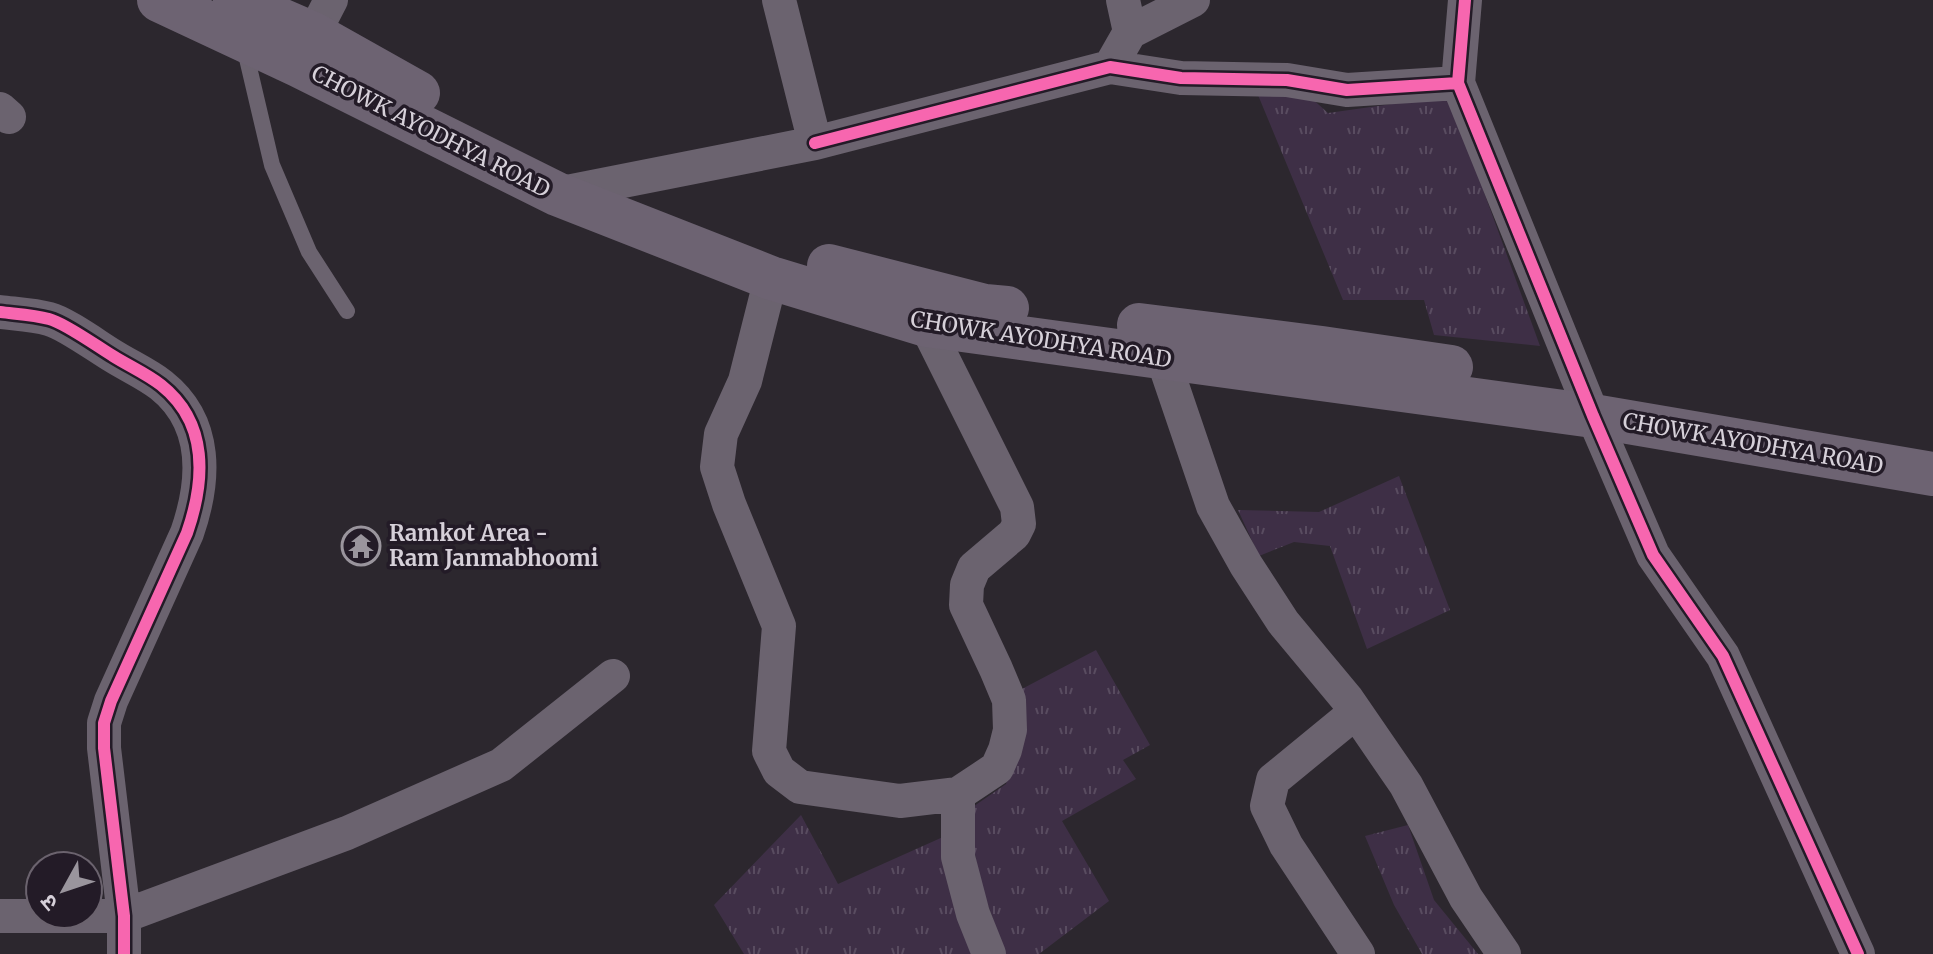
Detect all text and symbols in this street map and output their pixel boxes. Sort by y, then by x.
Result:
street label: CHOWK AYODHYA ROAD [307,59,555,203]
street label: CHOWK AYODHYA ROAD [908,305,1174,373]
street label: CHOWK AYODHYA ROAD [1621,406,1885,480]
place label: Ramkot Area - Ram Janmabhoomi [389,519,598,572]
temple icon: Ramkot Area - Ram Janmabhoomi [340,525,382,567]
north arrow [24,850,104,930]
text: उ [33,888,64,917]

